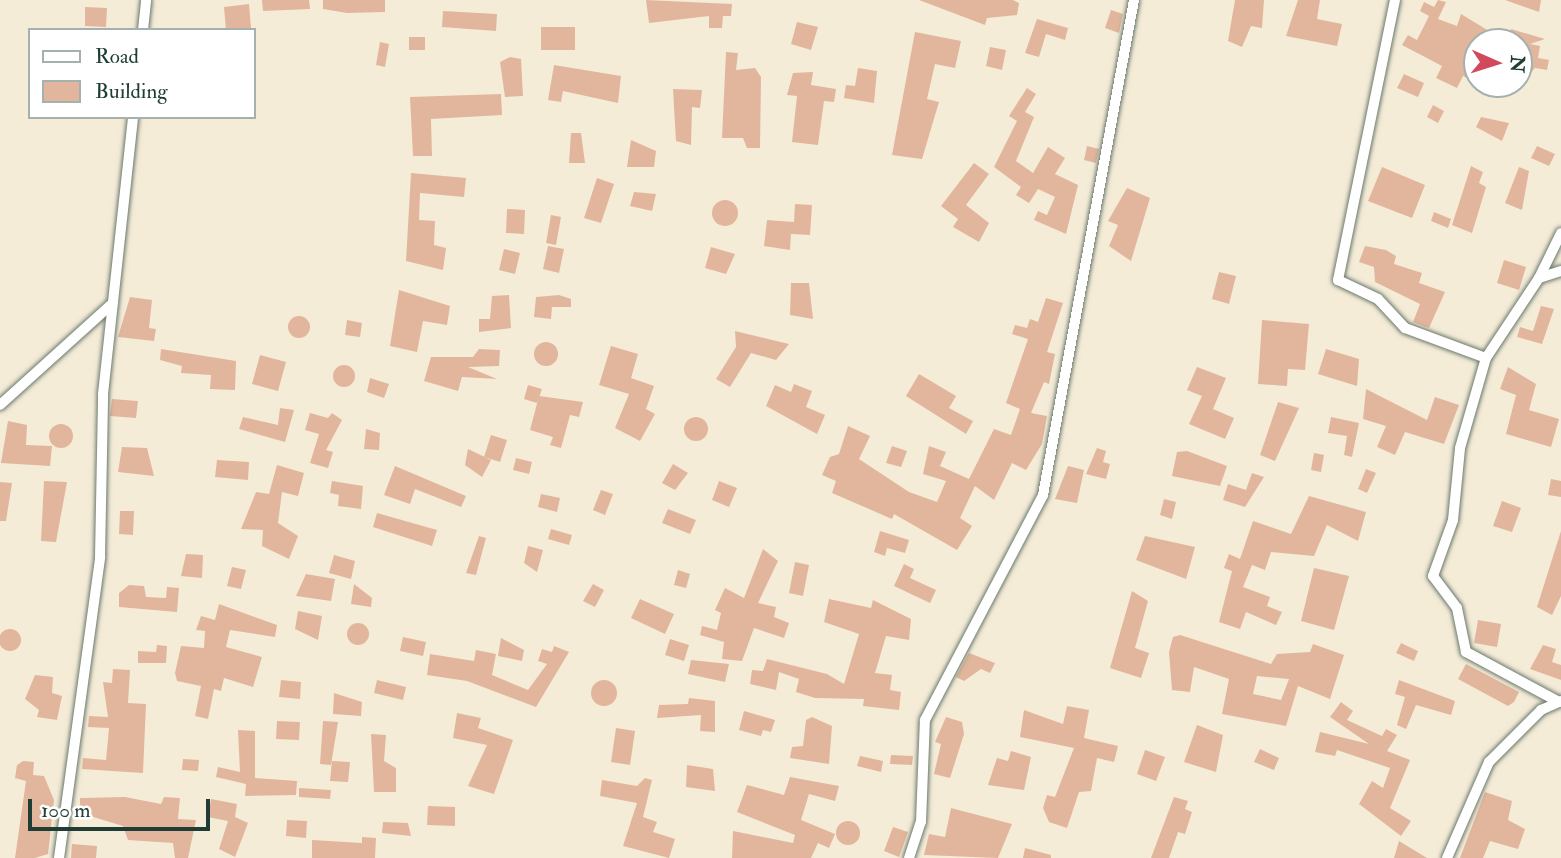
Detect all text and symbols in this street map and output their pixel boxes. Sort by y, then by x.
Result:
legend [28,28,256,119]
north arrow [1463,28,1533,98]
text: Road [95,43,139,70]
text: N [1505,55,1529,73]
text: Building [95,78,168,105]
scale bar [32,784,214,828]
text: 100 m [41,797,91,824]

